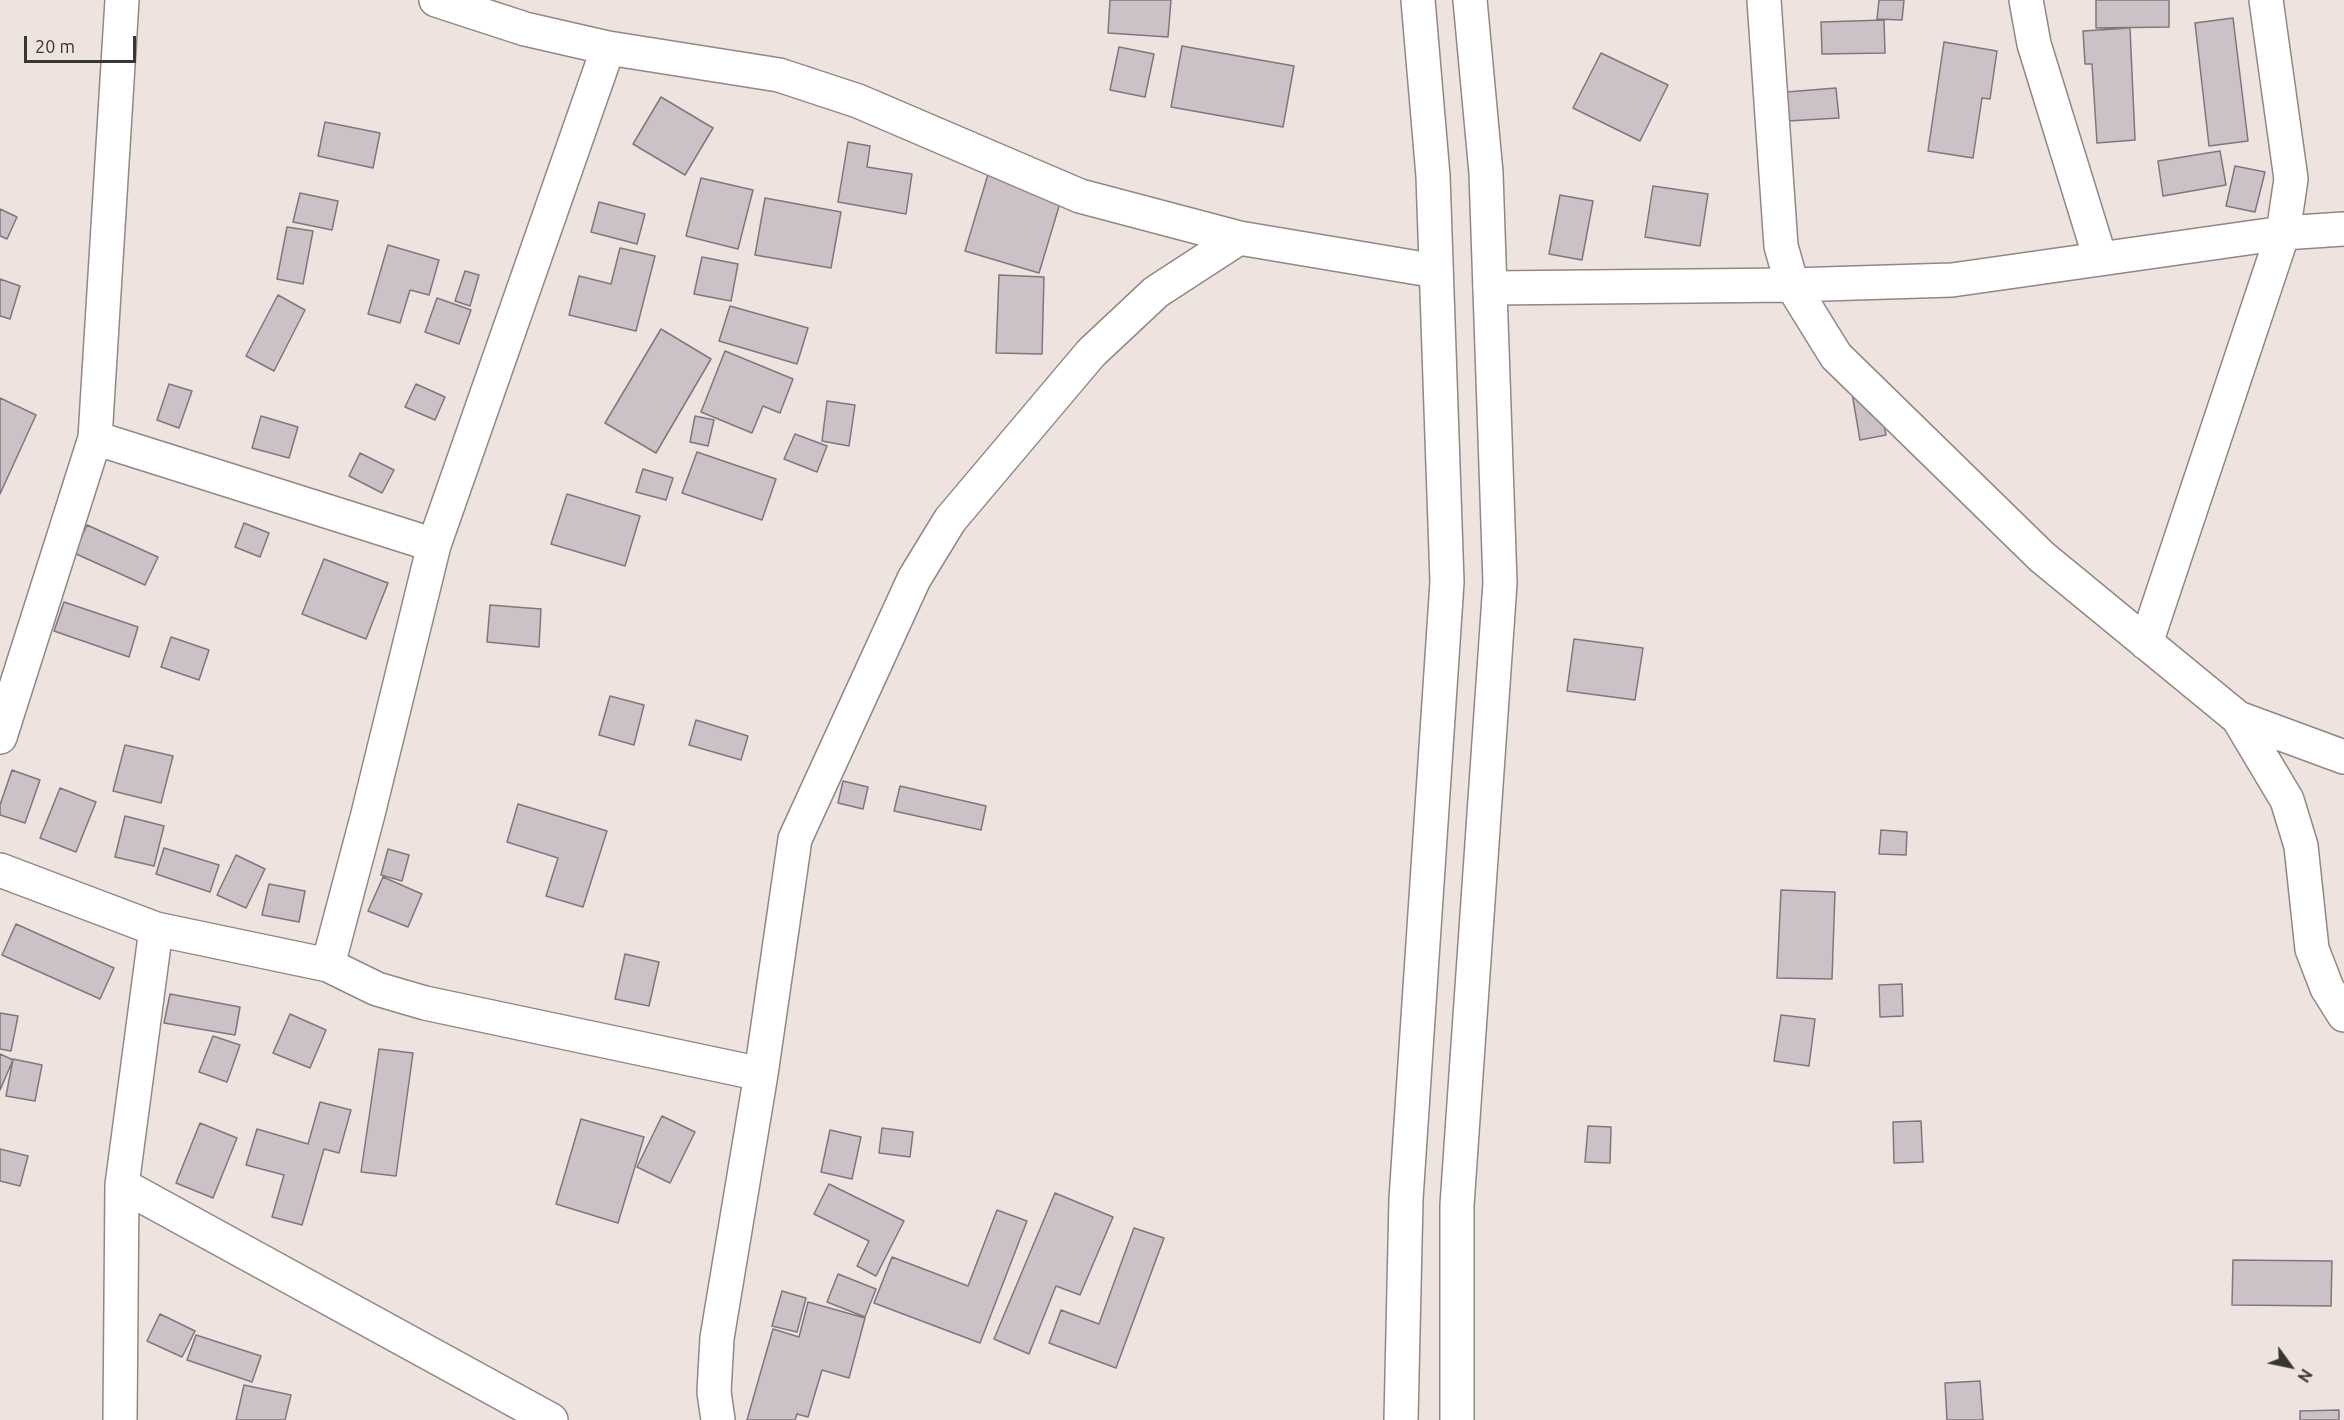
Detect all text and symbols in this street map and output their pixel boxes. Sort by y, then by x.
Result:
scale bar [27,24,140,62]
text: 20 m [35,36,75,56]
north arrow [2260,1336,2320,1396]
text: N [2294,1366,2316,1386]

